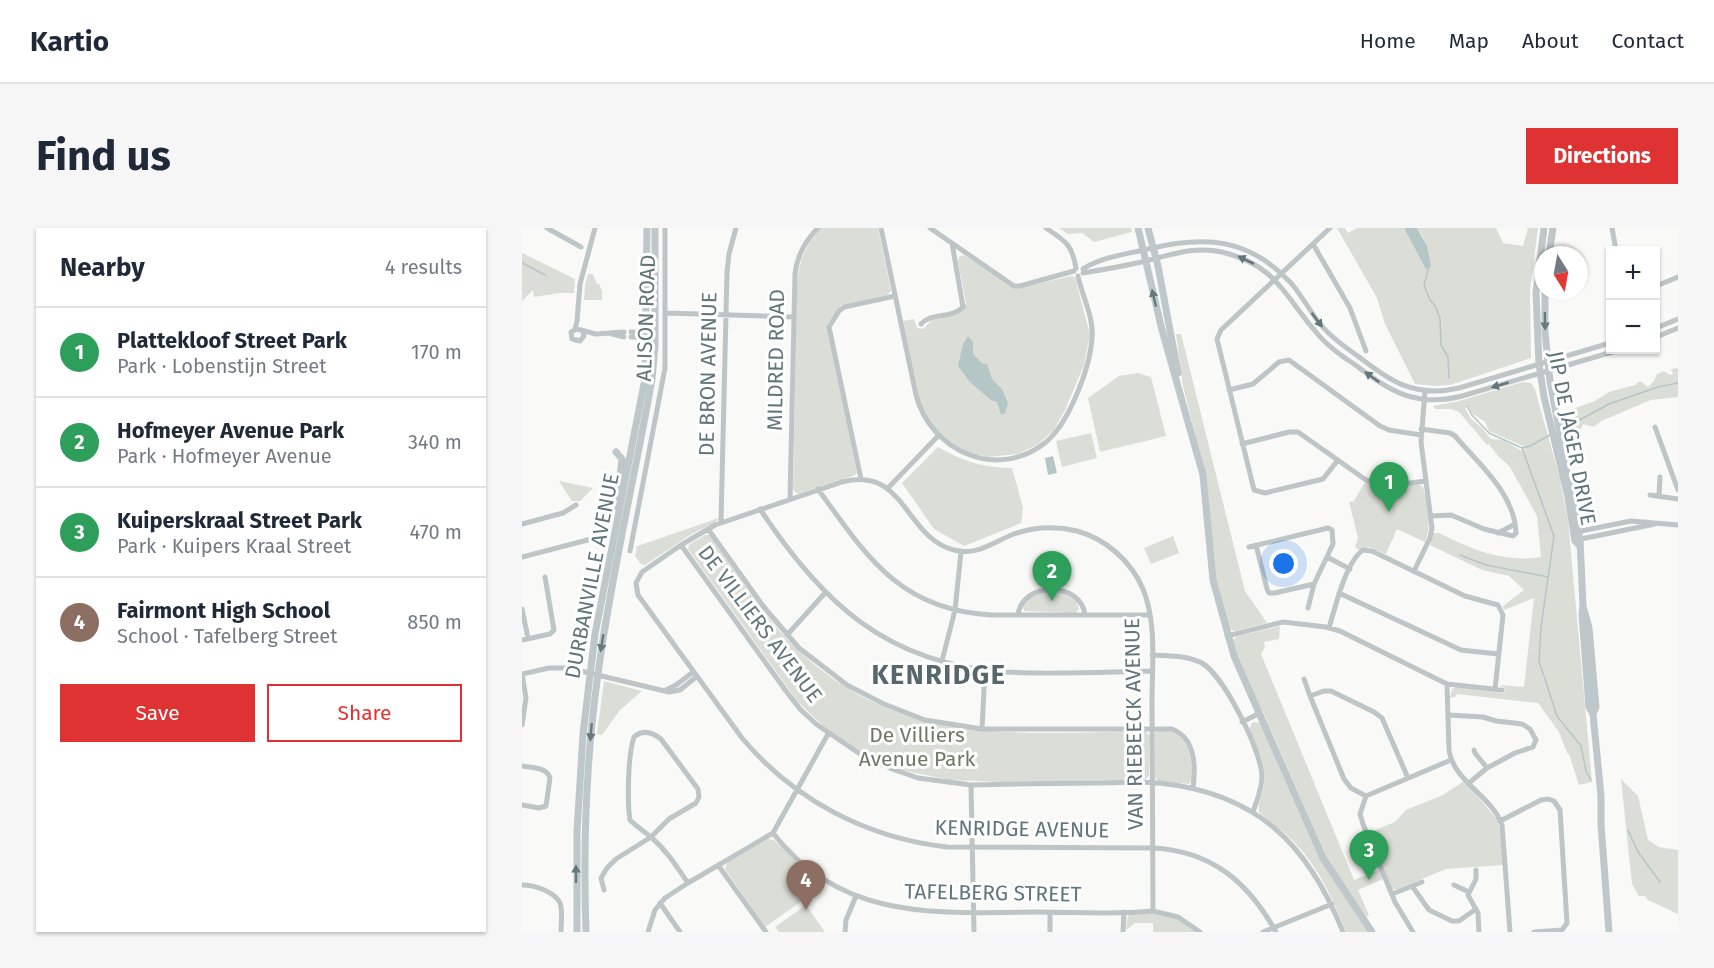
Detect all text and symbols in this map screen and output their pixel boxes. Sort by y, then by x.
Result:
text: Kartio [30,25,109,58]
text: Home [1360,28,1416,54]
text: Map [1449,28,1489,54]
text: About [1522,28,1579,54]
text: Contact [1612,28,1684,54]
button: Directions [1526,128,1678,184]
text: Find us [36,131,171,181]
north arrow [1534,246,1588,300]
map controls [1606,246,1660,354]
button: + [1606,246,1660,300]
text: Nearby [60,252,145,283]
street label: ALISON ROAD [631,254,661,382]
text: 4 results [385,255,462,279]
one-way arrow [1237,256,1255,266]
street label: MILDRED ROAD [762,289,790,431]
one-way arrow [1149,289,1159,307]
street label: DE BRON AVENUE [694,292,722,456]
button: − [1606,300,1660,354]
one-way arrow [1311,312,1323,327]
one-way arrow [1540,312,1550,331]
text: Plattekloof Street Park [117,327,347,354]
text: 1 [75,340,84,364]
text: 170 m [411,340,462,364]
street label: JIP DE JAGER DRIVE [1542,349,1602,527]
text: Park · Lobenstijn Street [117,354,326,378]
one-way arrow [1364,371,1380,383]
one-way arrow [1491,381,1509,390]
text: Hofmeyer Avenue Park [117,417,344,444]
text: 2 [74,430,85,454]
text: 340 m [408,430,462,454]
text: Park · Hofmeyer Avenue [117,444,332,468]
pin: 1 [1370,462,1408,512]
street label: DURBANVILLE AVENUE [559,471,625,681]
text: Kuiperskraal Street Park [117,507,362,534]
text: 3 [74,520,85,544]
text: 470 m [410,520,462,544]
text: Park · Kuipers Kraal Street [117,534,351,558]
street label: DE VILLIERS AVENUE [692,540,828,708]
your location [1269,549,1298,578]
pin: 2 [1032,552,1072,601]
text: Fairmont High School [117,597,330,624]
text: 4 [74,610,85,634]
text: 850 m [407,610,462,634]
street label: VAN RIEBEECK AVENUE [1119,618,1149,830]
text: School · Tafelberg Street [117,624,337,648]
one-way arrow [598,634,607,653]
district label: KENRIDGE [872,659,1006,691]
button: Save [60,684,255,742]
button: Share [267,684,462,742]
park label: De Villiers Avenue Park [859,722,976,772]
one-way arrow [587,723,596,742]
street label: KENRIDGE AVENUE [935,814,1109,844]
pin: 3 [1350,830,1388,880]
pin: 4 [786,860,826,910]
one-way arrow [571,864,581,883]
street label: TAFELBERG STREET [904,878,1082,908]

